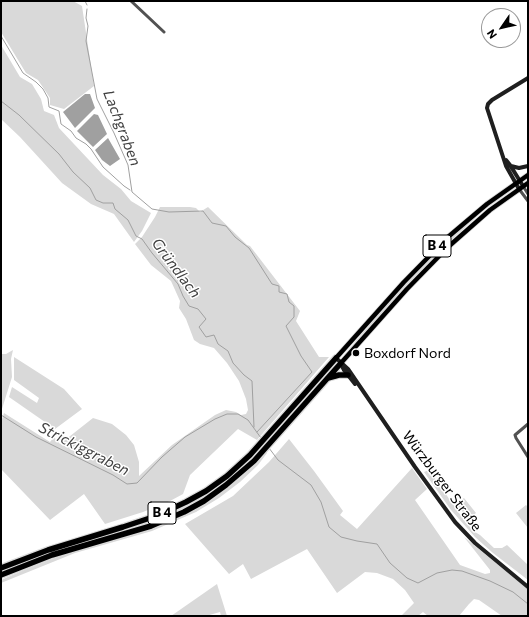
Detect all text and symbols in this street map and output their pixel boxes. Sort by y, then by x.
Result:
north arrow [481,8,521,48]
text: N [484,27,499,41]
water label: Lachgraben [99,88,145,168]
water label: Gründlach [148,235,204,301]
road number: B 4 [423,235,451,257]
place label: Boxdorf Nord [364,345,451,361]
marker: Boxdorf Nord [351,348,361,358]
water label: Strickiggraben [36,418,132,480]
street label: Würzburger Straße [399,428,485,534]
road number: B 4 [148,502,176,524]

